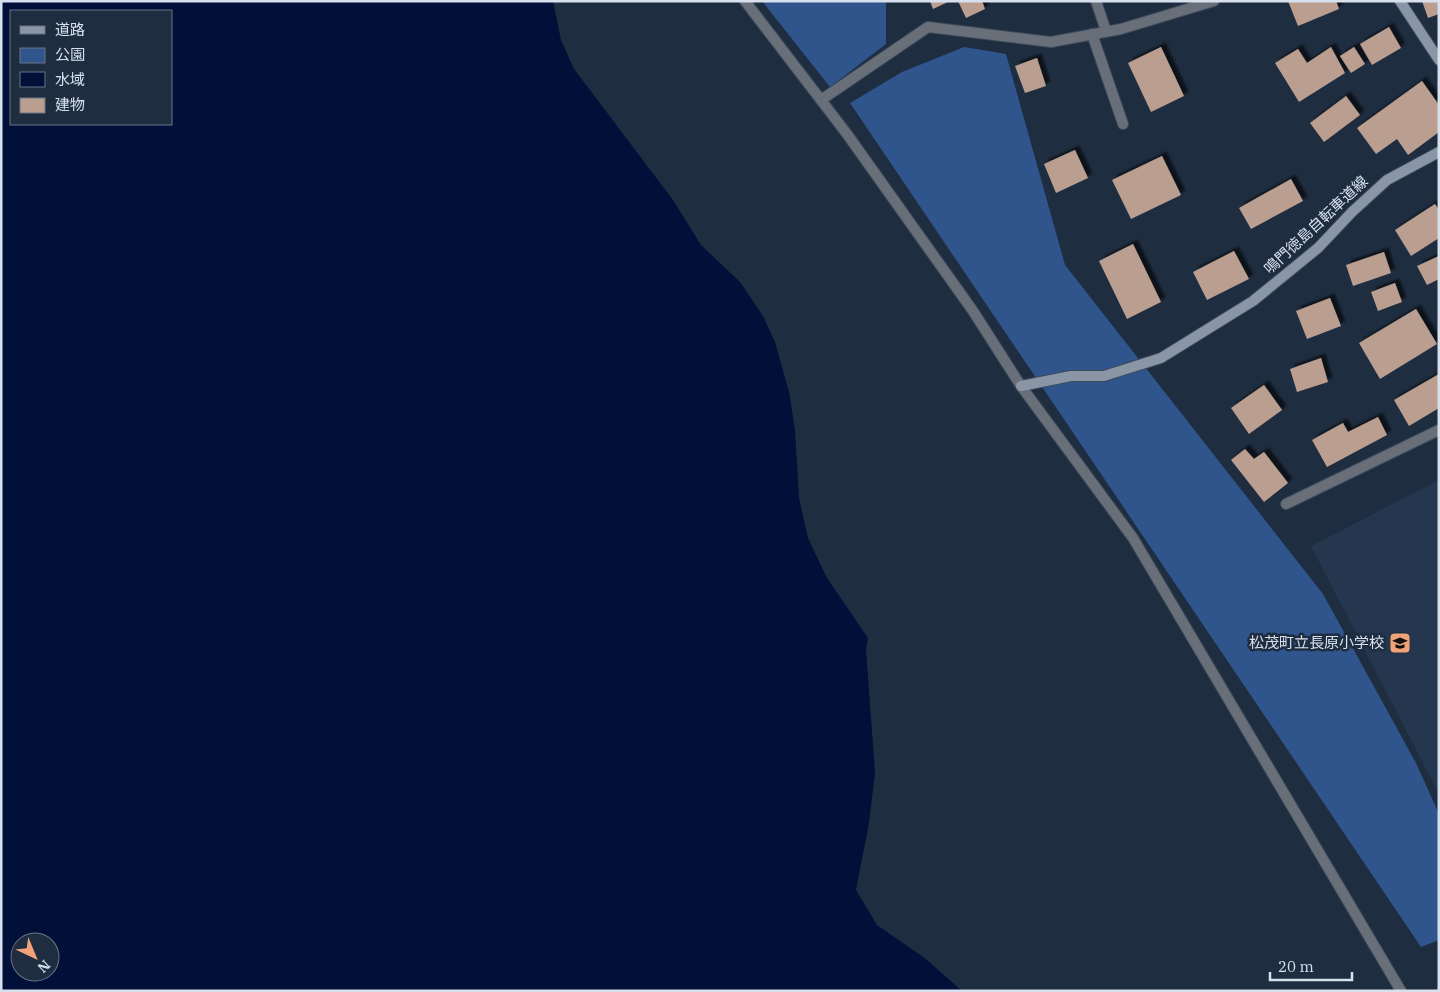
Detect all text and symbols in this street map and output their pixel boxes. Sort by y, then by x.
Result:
legend [10,10,172,125]
text: 道路 [55,20,85,39]
text: 公園 [55,45,85,64]
text: 水域 [55,70,85,89]
text: 建物 [55,95,85,114]
street label: 鳴門徳島自転車道線 [1260,172,1372,278]
school or university icon: 松茂町立長原小学校 [1388,631,1412,655]
place label: 松茂町立長原小学校 [1249,633,1384,652]
north arrow [10,932,60,982]
scale bar [1270,950,1352,982]
text: N [34,956,54,977]
text: 20 m [1278,957,1314,976]

